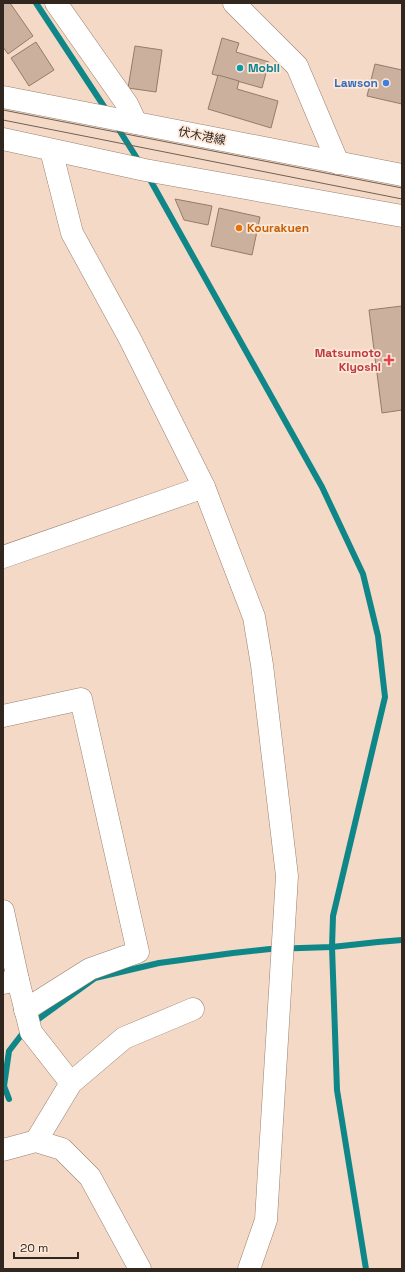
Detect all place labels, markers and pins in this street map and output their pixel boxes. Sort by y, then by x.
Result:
place label: Mobil [248,60,280,76]
marker: Mobil [235,63,245,73]
place label: Lawson [334,75,378,91]
marker: Lawson [381,78,391,88]
place label: Kourakuen [247,220,309,236]
marker: Kourakuen [234,223,244,233]
place label: Matsumoto Kiyoshi [315,345,381,375]
marker: Matsumoto Kiyoshi [384,355,394,365]

